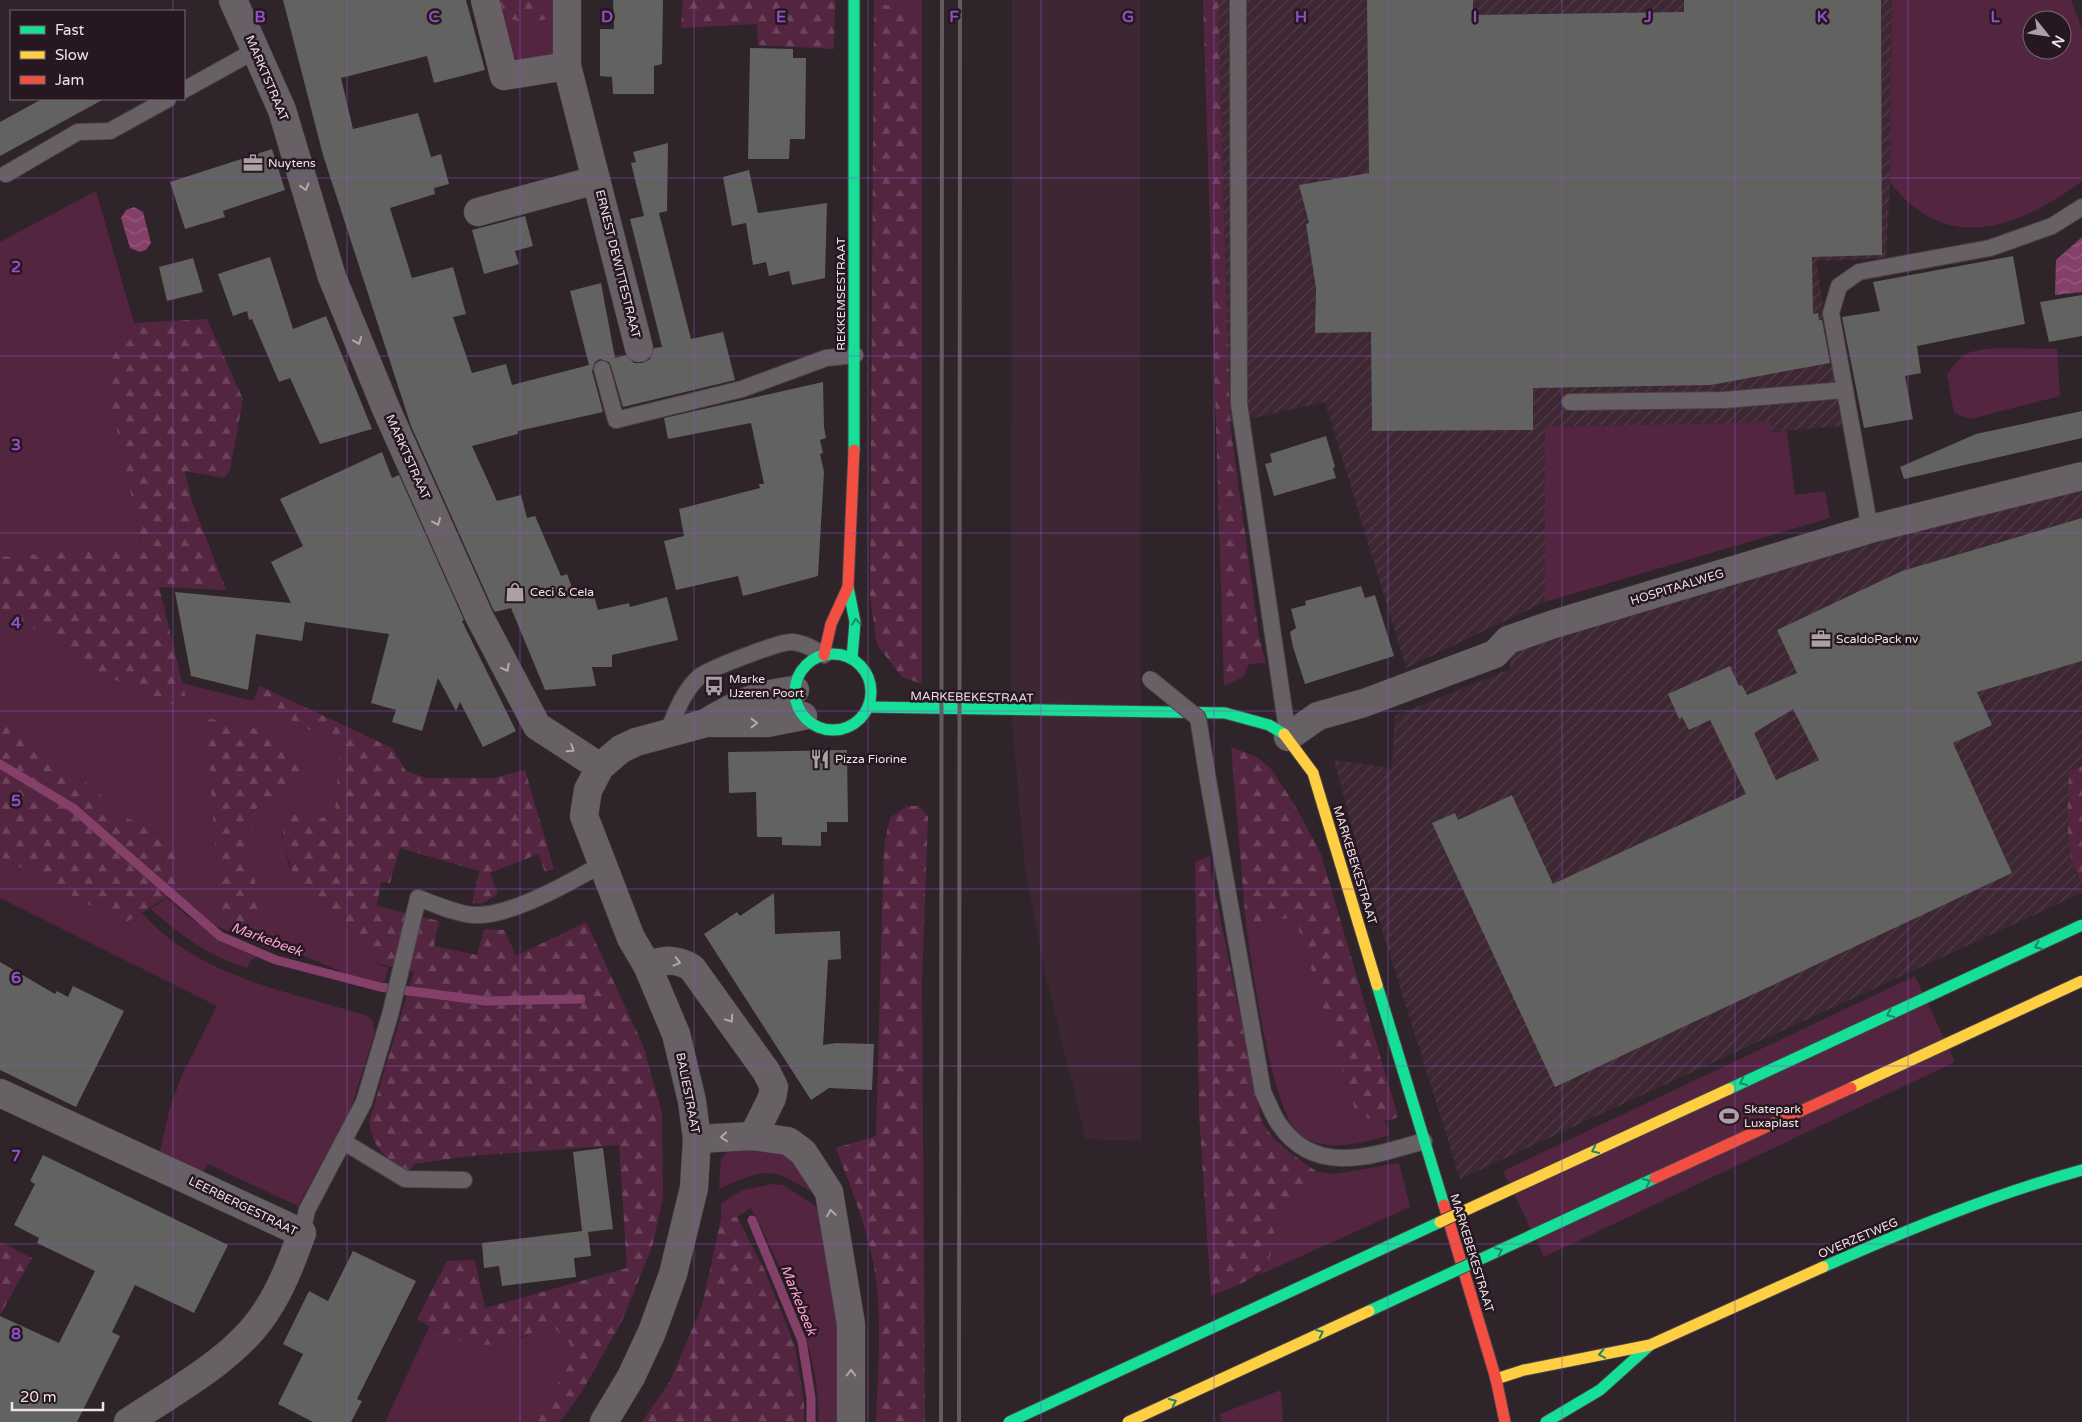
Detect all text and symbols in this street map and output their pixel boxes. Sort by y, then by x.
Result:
text: B [254,7,266,27]
text: C [428,7,440,27]
text: D [601,7,613,27]
text: E [776,7,786,27]
text: F [949,7,959,27]
text: G [1122,7,1134,27]
text: H [1295,7,1307,27]
text: I [1473,7,1477,27]
text: J [1643,7,1652,27]
text: K [1817,7,1828,27]
text: L [1990,7,2000,27]
legend [10,10,185,100]
north arrow [2022,10,2072,60]
text: Fast [55,21,85,39]
text: N [2048,32,2068,50]
street label: MARKTSTRAAT [243,33,292,123]
text: Slow [55,46,89,64]
text: Jam [55,71,84,89]
office icon: Nuytens [242,152,264,174]
place label: Nuytens [268,156,316,170]
one-way arrow [300,182,310,191]
street label: ERNEST DEWITTESTRAAT [593,188,643,340]
street label: REKKEMSESTRAAT [834,237,848,351]
text: 2 [11,257,21,277]
one-way arrow [352,336,362,344]
street label: MARKTSTRAAT [383,412,433,502]
text: 3 [11,435,21,455]
one-way arrow [430,517,441,526]
street label: HOSPITAALWEG [1629,566,1725,608]
shop icon: Ceci & Cela [504,581,526,603]
place label: Ceci & Cela [530,585,594,599]
text: 4 [11,613,21,633]
one-way arrow [851,618,862,626]
office icon: ScaldoPack nv [1810,628,1832,650]
place label: ScaldoPack nv [1836,632,1919,646]
one-way arrow [500,663,510,672]
place label: Marke IJzeren Poort [729,672,805,700]
bus stop icon: Marke IJzeren Poort [703,675,725,697]
street label: MARKEBEKESTRAAT [910,689,1035,705]
one-way arrow [751,718,759,728]
one-way arrow [566,742,575,752]
restaurant icon: Pizza Fiorine [809,748,831,770]
place label: Pizza Fiorine [835,752,907,766]
text: 5 [11,791,21,811]
street label: MARKEBEKESTRAAT [1330,804,1380,927]
water label: Markebeek [229,919,306,961]
one-way arrow [2034,939,2043,950]
one-way arrow [673,956,681,966]
text: 6 [11,968,21,988]
one-way arrow [1886,1008,1895,1018]
one-way arrow [724,1014,733,1023]
street label: BALIESTRAAT [673,1051,703,1135]
one-way arrow [1739,1076,1748,1086]
place label: Skatepark Luxaplast [1744,1102,1802,1130]
sports icon: Skatepark Luxaplast [1718,1105,1740,1127]
one-way arrow [719,1132,727,1143]
one-way arrow [1591,1144,1600,1155]
text: 7 [11,1146,21,1166]
street label: LEERBERGESTRAAT [186,1174,300,1239]
one-way arrow [1642,1178,1651,1189]
street label: MARKEBEKESTRAAT [1447,1192,1497,1315]
one-way arrow [826,1208,837,1216]
street label: OVERZETWEG [1816,1215,1900,1261]
one-way arrow [1494,1246,1503,1257]
water label: Markebeek [777,1262,821,1339]
text: 8 [11,1324,21,1344]
one-way arrow [1315,1329,1324,1340]
one-way arrow [1598,1349,1607,1359]
one-way arrow [846,1369,856,1377]
scale bar [12,1380,104,1412]
text: 20 m [20,1388,57,1406]
one-way arrow [1168,1397,1177,1408]

